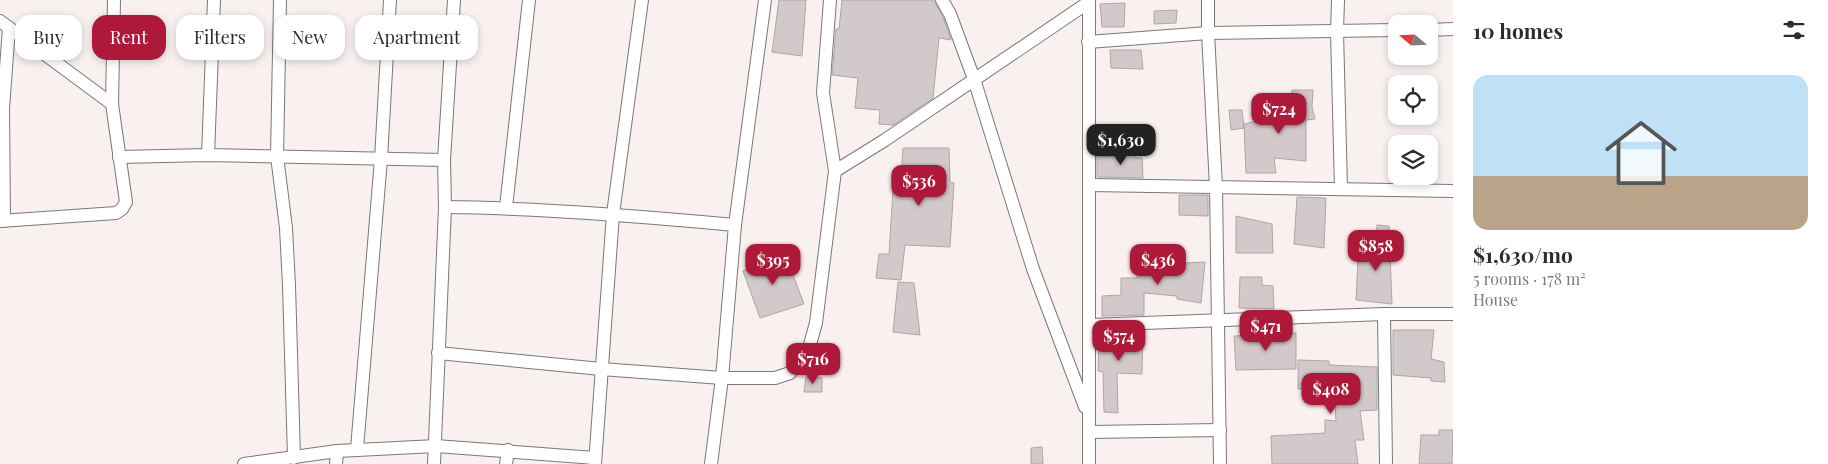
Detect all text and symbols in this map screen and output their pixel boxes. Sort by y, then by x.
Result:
chip: Buy [15,15,82,60]
chip: Rent [92,15,166,60]
chip: Filters [176,15,264,60]
chip: New [274,15,345,60]
chip: Apartment [355,15,478,60]
north arrow [1388,15,1438,65]
map controls [1388,15,1438,185]
text: 10 homes [1473,16,1563,44]
icon: filters [1780,16,1808,44]
button: locate [1388,75,1438,125]
pin: $724 [1249,92,1309,135]
text: $724 [1262,98,1296,119]
icon: home [1596,108,1686,198]
pin: $1,630 [1080,124,1162,166]
text: $1,630 [1098,129,1144,150]
button: layers [1388,135,1438,185]
pin: $536 [889,164,949,207]
text: $536 [902,170,936,191]
pin: $858 [1346,230,1406,272]
text: $858 [1359,235,1393,256]
text: $1,630/mo [1473,240,1573,268]
pin: $395 [743,244,803,286]
pin: $436 [1128,244,1188,286]
text: $395 [756,249,790,270]
text: $436 [1141,249,1175,270]
text: 5 rooms · 178 m² [1473,268,1586,289]
text: House [1473,289,1518,310]
pin: $471 [1236,310,1296,352]
text: $471 [1251,315,1281,336]
pin: $574 [1089,320,1149,362]
text: $574 [1103,325,1135,346]
pin: $716 [783,342,843,385]
text: $716 [797,348,829,369]
pin: $408 [1301,372,1361,415]
text: $408 [1313,378,1349,399]

